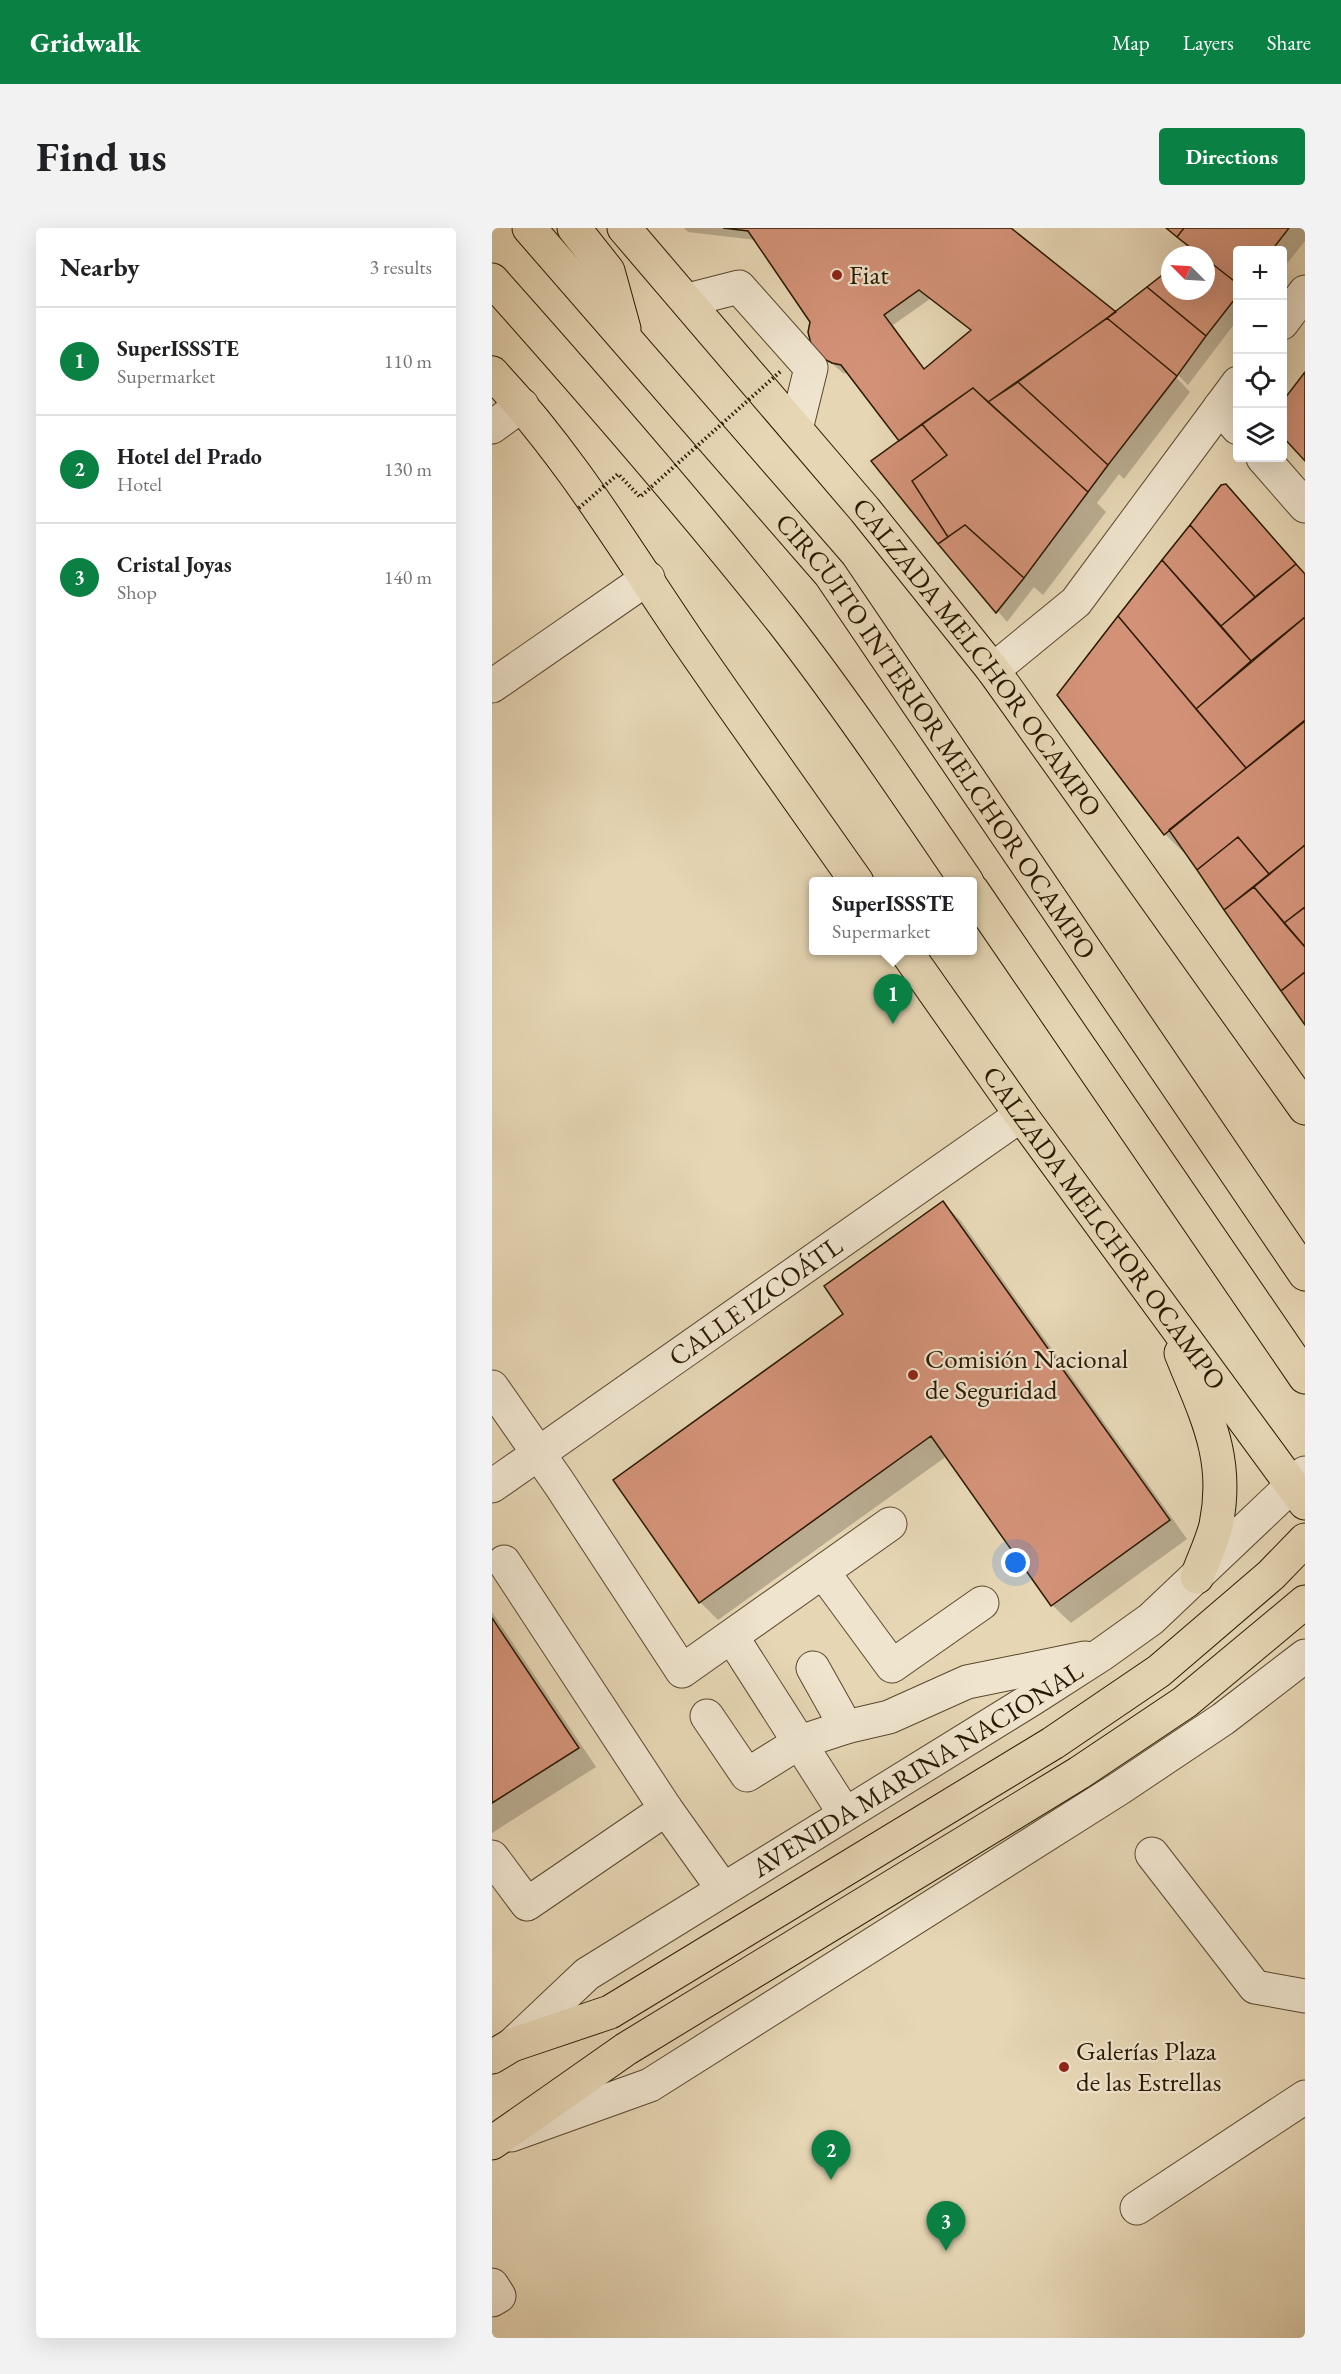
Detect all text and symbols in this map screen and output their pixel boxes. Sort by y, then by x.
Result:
text: Gridwalk [30,24,141,60]
text: Map [1112,29,1150,56]
text: Layers [1183,29,1234,56]
text: Share [1267,29,1311,56]
button: Directions [1159,128,1305,185]
text: Find us [36,129,167,184]
north arrow [1161,246,1215,300]
map controls [1233,246,1287,462]
button: + [1233,246,1287,300]
text: Nearby [60,250,140,284]
text: 3 results [369,254,432,280]
place label: Fiat [849,257,889,292]
marker: Fiat [830,268,844,282]
button: − [1233,300,1287,354]
text: SuperISSSTE [117,334,239,363]
text: 1 [74,348,85,374]
text: 110 m [384,348,432,374]
button: locate [1233,354,1287,408]
text: Supermarket [117,363,215,389]
button: layers [1233,408,1287,462]
text: Hotel del Prado [117,442,262,471]
text: 2 [74,456,85,482]
text: 130 m [384,456,432,482]
text: Hotel [117,471,162,497]
street label: CALZADA MELCHOR OCAMPO [845,490,1110,823]
street label: CIRCUITO INTERIOR MELCHOR OCAMPO [768,505,1104,966]
text: Cristal Joyas [117,550,232,579]
text: 3 [74,564,85,590]
text: 140 m [384,564,432,590]
text: Shop [117,579,157,605]
popup [809,877,977,955]
text: SuperISSSTE [832,889,954,918]
text: Supermarket [832,918,930,944]
pin: 1 [874,974,912,1024]
street label: CALZADA MELCHOR OCAMPO [975,1059,1234,1397]
street label: CALLE IZCOÁTL [662,1228,849,1374]
place label: Comisión Nacional de Seguridad [925,1341,1128,1407]
marker: Comisión Nacional de Seguridad [906,1368,920,1382]
your location [1001,1548,1030,1577]
street label: AVENIDA MARINA NACIONAL [744,1653,1090,1885]
place label: Galerías Plaza de las Estrellas [1076,2033,1221,2099]
marker: Galerías Plaza de las Estrellas [1057,2060,1071,2074]
pin: 2 [812,2130,850,2180]
pin: 3 [926,2202,966,2251]

